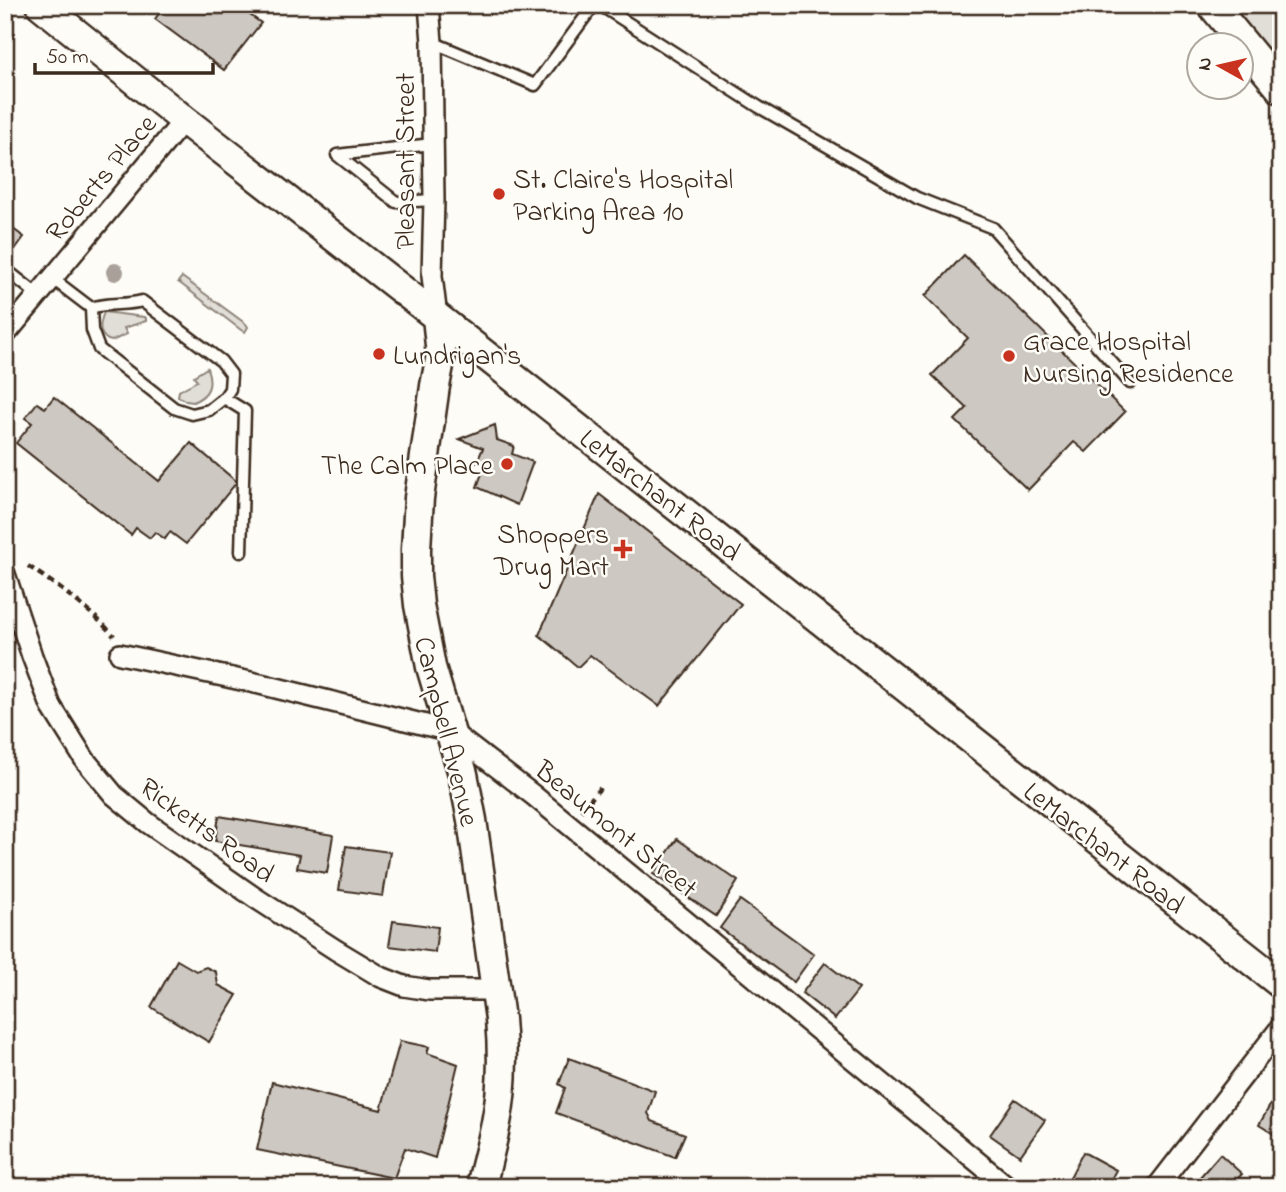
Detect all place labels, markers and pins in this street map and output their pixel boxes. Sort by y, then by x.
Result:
place label: St. Claire's Hospital Parking Area 10 [513,161,733,234]
marker: St. Claire's Hospital Parking Area 10 [491,186,507,202]
place label: Grace Hospital Nursing Residence [1023,323,1234,396]
place label: Lundrigan's [393,337,521,378]
marker: Lundrigan's [371,346,387,362]
marker: Grace Hospital Nursing Residence [1001,348,1017,364]
place label: The Calm Place [321,447,493,488]
marker: The Calm Place [499,456,515,472]
place label: Shoppers Drug Mart [493,516,609,589]
marker: Shoppers Drug Mart [615,541,631,557]

